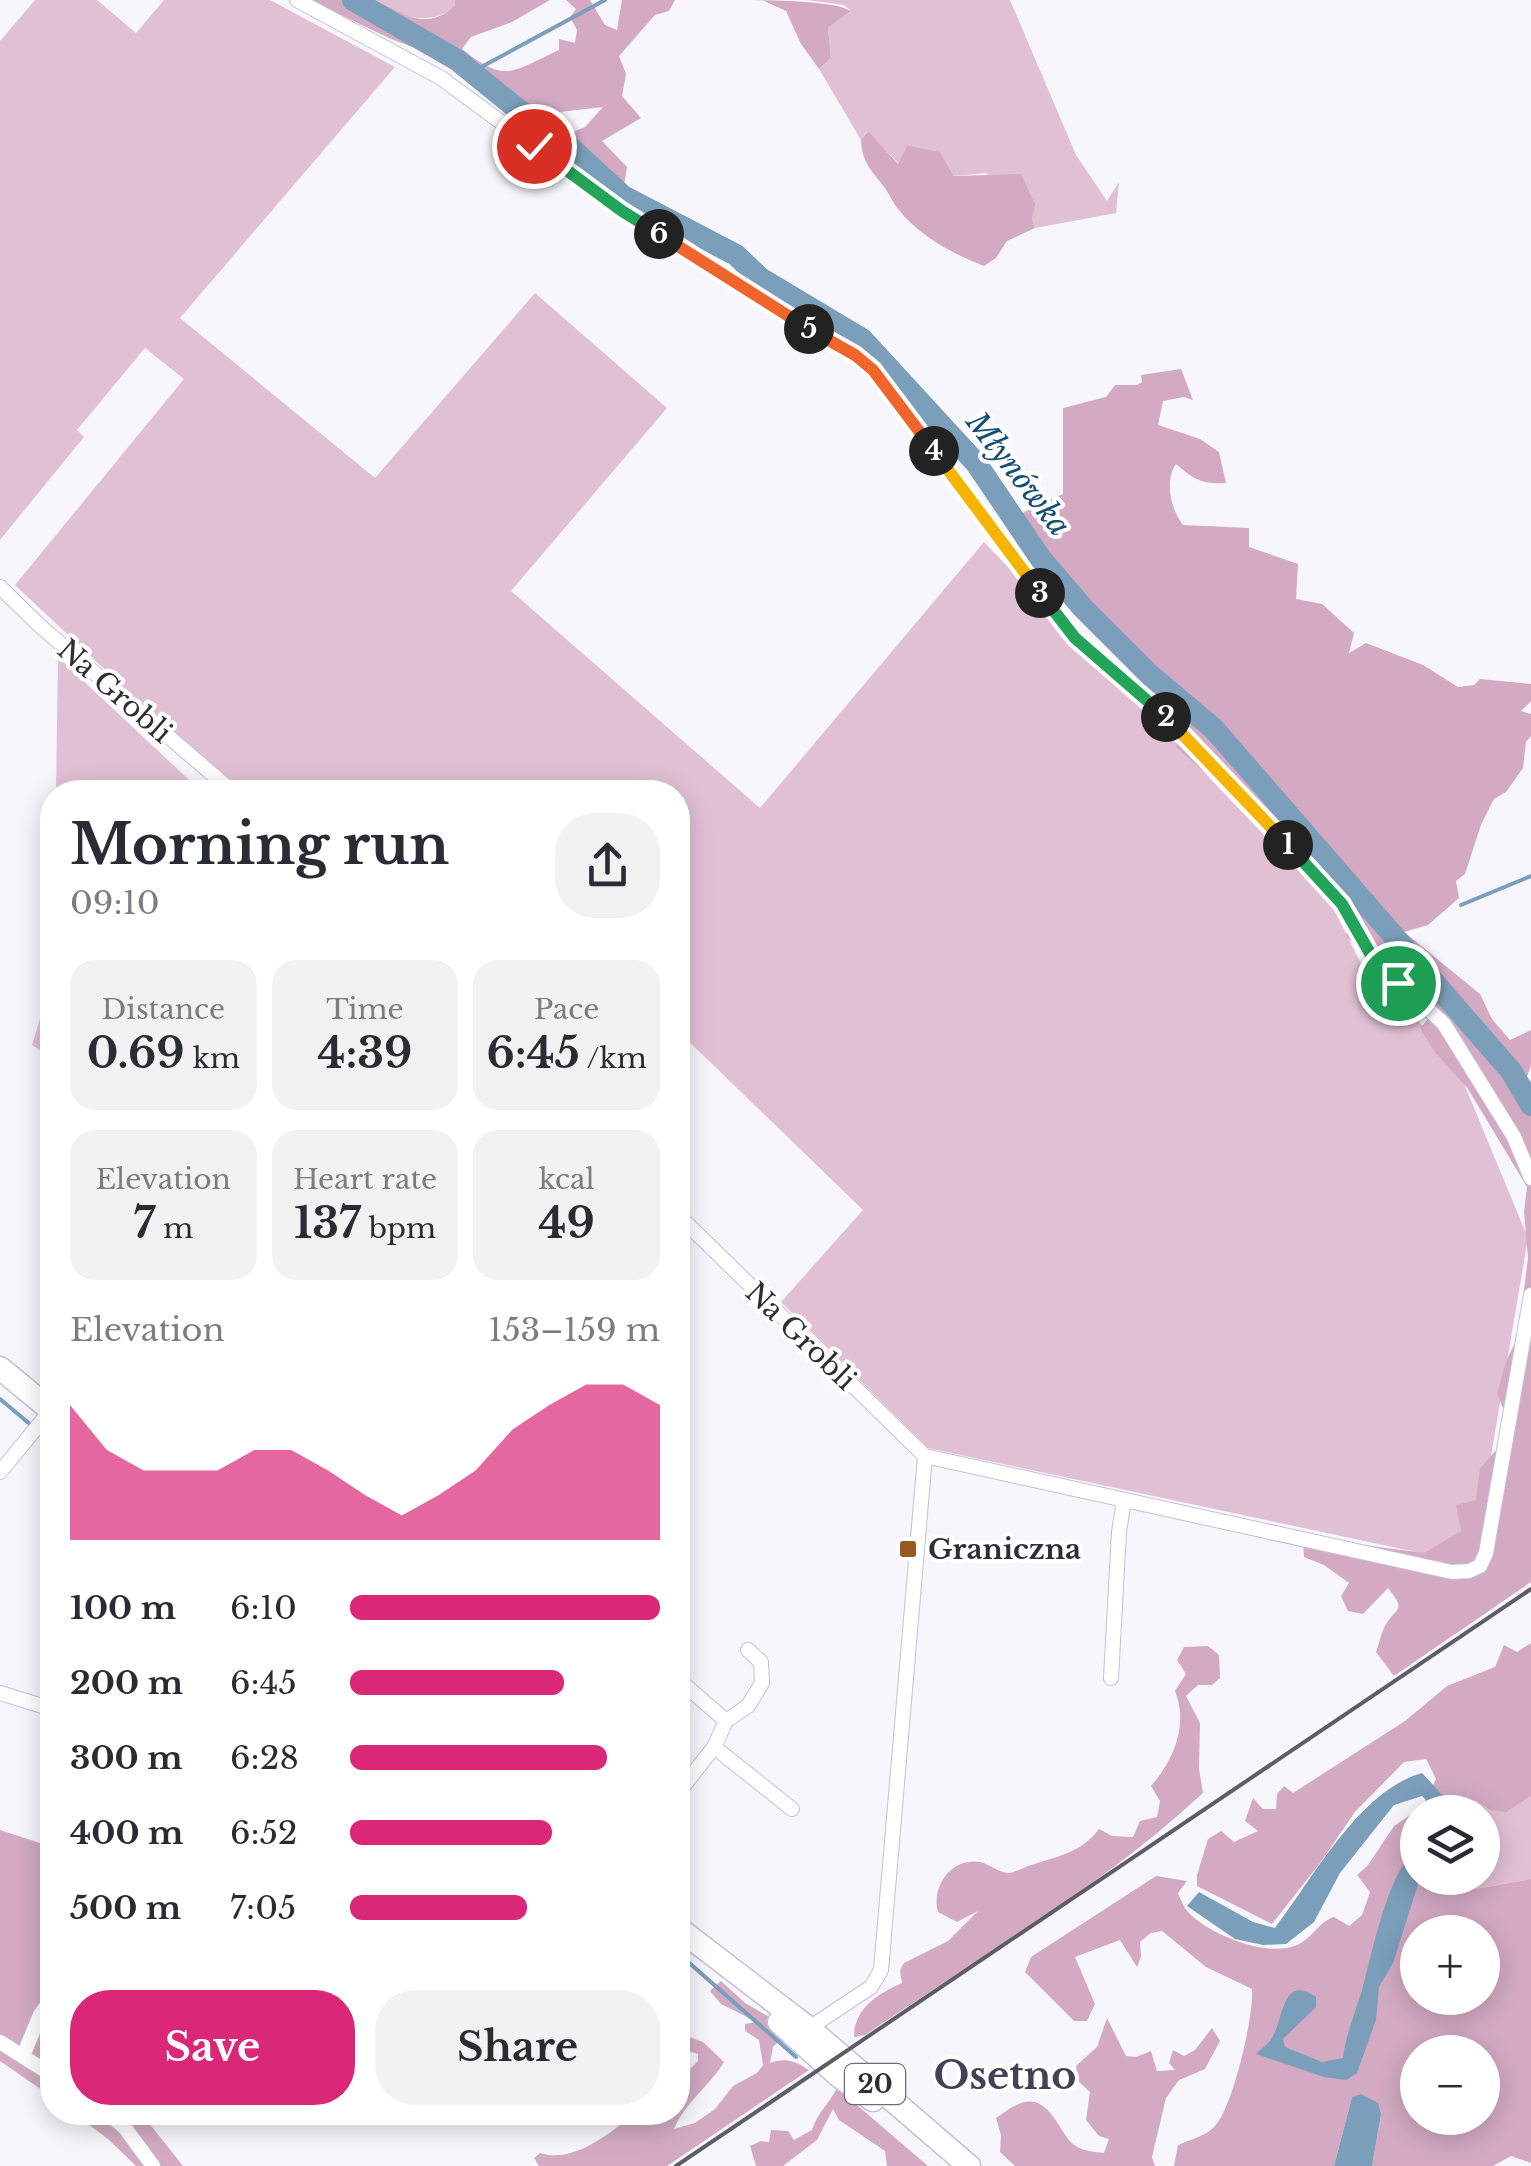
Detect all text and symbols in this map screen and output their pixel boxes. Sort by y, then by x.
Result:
pin [492,104,577,189]
icon: check [507,119,562,174]
pin: 6 [634,209,684,259]
text: 6 [650,216,668,251]
pin: 5 [784,304,834,354]
text: 5 [801,311,817,346]
water label: Młynówka [958,403,1078,543]
pin: 4 [909,426,959,476]
text: 4 [925,433,943,468]
pin: 3 [1015,568,1065,618]
text: 3 [1031,575,1049,610]
street label: Na Grobli [50,632,179,751]
pin: 2 [1141,692,1191,742]
text: 2 [1157,699,1175,734]
text: Morning run [70,811,449,879]
button: share [555,813,660,918]
pin: 1 [1263,820,1313,870]
text: 1 [1282,827,1294,862]
text: 09:10 [70,883,160,923]
pin [1356,941,1441,1026]
icon: arrive [1371,956,1426,1011]
text: Distance [102,992,225,1027]
text: Time [326,992,404,1027]
text: Pace [534,992,599,1027]
text: 0.69 [87,1027,185,1079]
text: 4:39 [318,1027,412,1079]
text: 6:45 [487,1027,580,1079]
text: km [185,1041,240,1076]
text: /km [580,1041,647,1076]
text: Elevation [96,1162,231,1197]
text: Heart rate [293,1162,437,1197]
text: kcal [539,1162,595,1197]
text: 7 [133,1197,155,1249]
text: 137 [294,1197,361,1249]
text: 49 [539,1197,595,1249]
text: m [155,1211,193,1246]
text: bpm [361,1211,436,1246]
street label: Na Grobli [738,1275,863,1398]
text: Elevation [70,1310,224,1350]
text: 153–159 m [488,1310,660,1350]
place label: Graniczna [928,1532,1081,1567]
marker: Graniczna [897,1538,919,1560]
text: 100 m [70,1588,176,1628]
text: 6:10 [230,1588,297,1628]
text: 200 m [70,1663,183,1703]
text: 6:45 [230,1663,297,1703]
text: 300 m [70,1738,183,1778]
text: 6:28 [230,1738,299,1778]
map controls [1400,1795,1500,2135]
button: layers [1400,1795,1500,1895]
text: 400 m [70,1813,183,1853]
text: 6:52 [230,1813,298,1853]
text: 500 m [70,1888,181,1928]
text: 7:05 [230,1888,296,1928]
button: + [1400,1915,1500,2015]
button: Save [70,1990,355,2105]
button: Share [375,1990,660,2105]
button: − [1400,2035,1500,2135]
district label: Osetno [934,2052,1076,2099]
road number: 20 [845,2064,905,2104]

